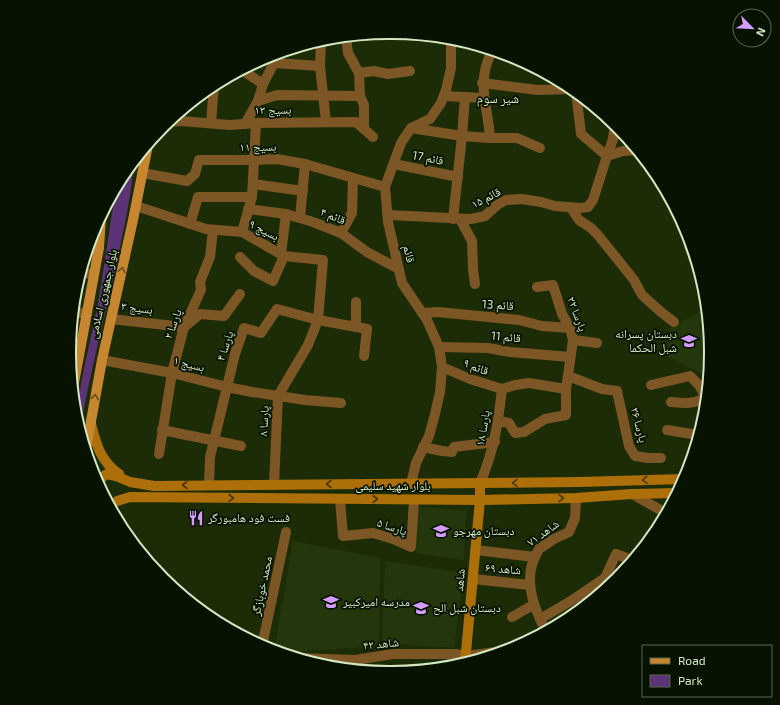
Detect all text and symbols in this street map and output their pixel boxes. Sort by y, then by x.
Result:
north arrow [732,8,772,48]
text: N [754,26,769,39]
district label: شیر سوم [477,90,519,107]
street label: بسیج ۱۳ [254,102,292,118]
street label: بسیج ۱۱ [239,139,277,155]
street label: قائم 17 [411,147,445,169]
street label: قائم ۱۵ [468,184,504,212]
street label: قائم ۴ [318,204,348,228]
street label: بسیج ۹ [247,216,282,244]
street label: قائم [399,244,419,264]
street label: بلوار جمهوری اسلامی [85,248,120,340]
one-way arrow [117,267,126,274]
street label: پارسا ۲۲ [564,294,591,334]
street label: قائم 13 [482,296,514,314]
street label: بسیج ۳ [120,298,154,317]
street label: پارسا ۲ [160,306,185,341]
place label: دبستان پسرانه شبل الحکما [615,326,677,355]
street label: قائم 11 [490,327,522,347]
street label: پارسا ۴ [213,328,237,363]
school or university icon: دبستان پسرانه شبل الحکما [680,332,698,350]
street label: بسیج ۱ [172,352,206,375]
street label: قائم ۹ [461,355,491,379]
one-way arrow [91,394,99,400]
street label: پارسا ۸ [255,405,272,437]
street label: پارسا ۲۶ [627,405,652,445]
street label: پارسا ۱۸ [472,408,493,447]
one-way arrow [642,476,648,484]
street label: بلوار شهید سلیمی [355,478,431,493]
one-way arrow [512,479,518,487]
one-way arrow [326,480,332,488]
one-way arrow [182,481,188,489]
one-way arrow [228,494,234,502]
one-way arrow [558,494,564,503]
one-way arrow [372,495,378,503]
restaurant icon: فست فود هامبورگر [187,509,205,527]
place label: فست فود هامبورگر [207,510,290,525]
street label: پارسا ۵ [375,515,410,539]
street label: شاهد ۷۱ [524,516,561,548]
school or university icon: دبستان مهرجو [432,522,450,540]
place label: دبستان مهرجو [453,523,514,538]
street label: محمد خوبازگر [248,555,276,618]
street label: شاهد ۶۹ [484,559,522,577]
street label: شاهد [451,568,467,592]
school or university icon: مدرسه امیرکبیر [322,593,340,611]
place label: مدرسه امیرکبیر [342,594,410,609]
school or university icon: دبستان شبل الح [412,599,430,617]
place label: دبستان شبل الح [433,600,501,615]
street label: شاهد ۴۲ [362,634,400,652]
legend [642,645,772,697]
text: Road [678,653,706,667]
text: Park [678,673,703,687]

